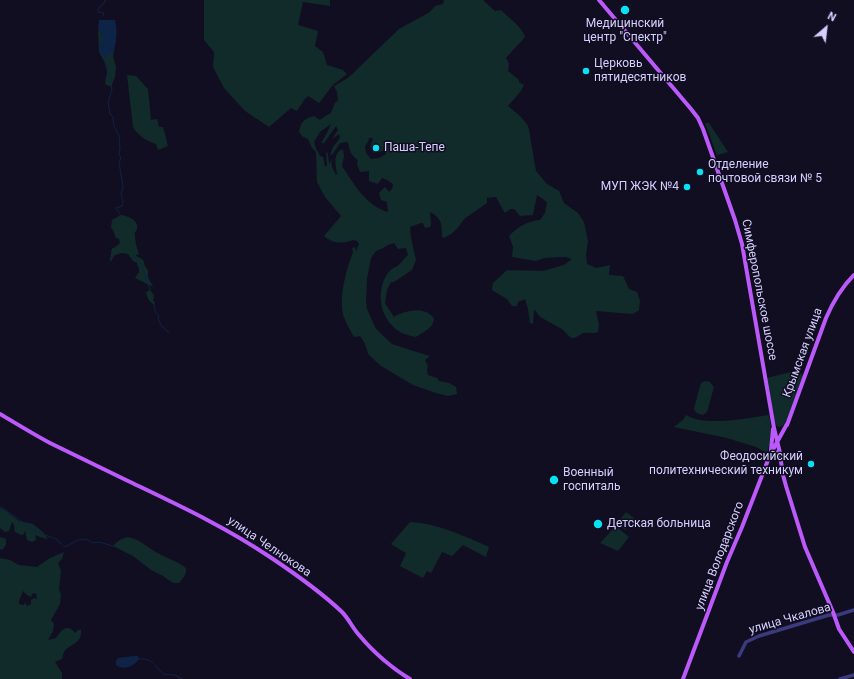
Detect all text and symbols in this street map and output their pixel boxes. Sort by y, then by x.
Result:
marker: Медицинский центр "Спектр" [619,4,631,16]
north arrow [806,8,846,48]
text: N [825,9,838,25]
place label: Медицинский центр "Спектр" [583,17,667,45]
place label: Церковь пятидесятников [594,57,686,85]
marker: Церковь пятидесятников [581,66,591,76]
place label: Паша-Тепе [384,141,445,155]
marker: Паша-Тепе [371,143,381,153]
place label: Отделение почтовой связи № 5 [708,158,822,186]
marker: Отделение почтовой связи № 5 [695,167,705,177]
place label: МУП ЖЭК №4 [601,180,679,194]
marker: МУП ЖЭК №4 [682,182,692,192]
street label: Симферопольское шоссе [738,218,780,362]
street label: Крымская улица [780,306,826,400]
place label: Феодосийский политехнический техникум [649,450,803,478]
marker: Феодосийский политехнический техникум [806,459,816,469]
place label: Военный госпиталь [563,466,621,494]
marker: Военный госпиталь [548,474,560,486]
street label: улица Володарского [693,500,747,612]
street label: улица Челнокова [224,514,314,580]
place label: Детская больница [607,517,711,531]
marker: Детская больница [592,518,604,530]
street label: улица Чкалова [747,600,833,638]

